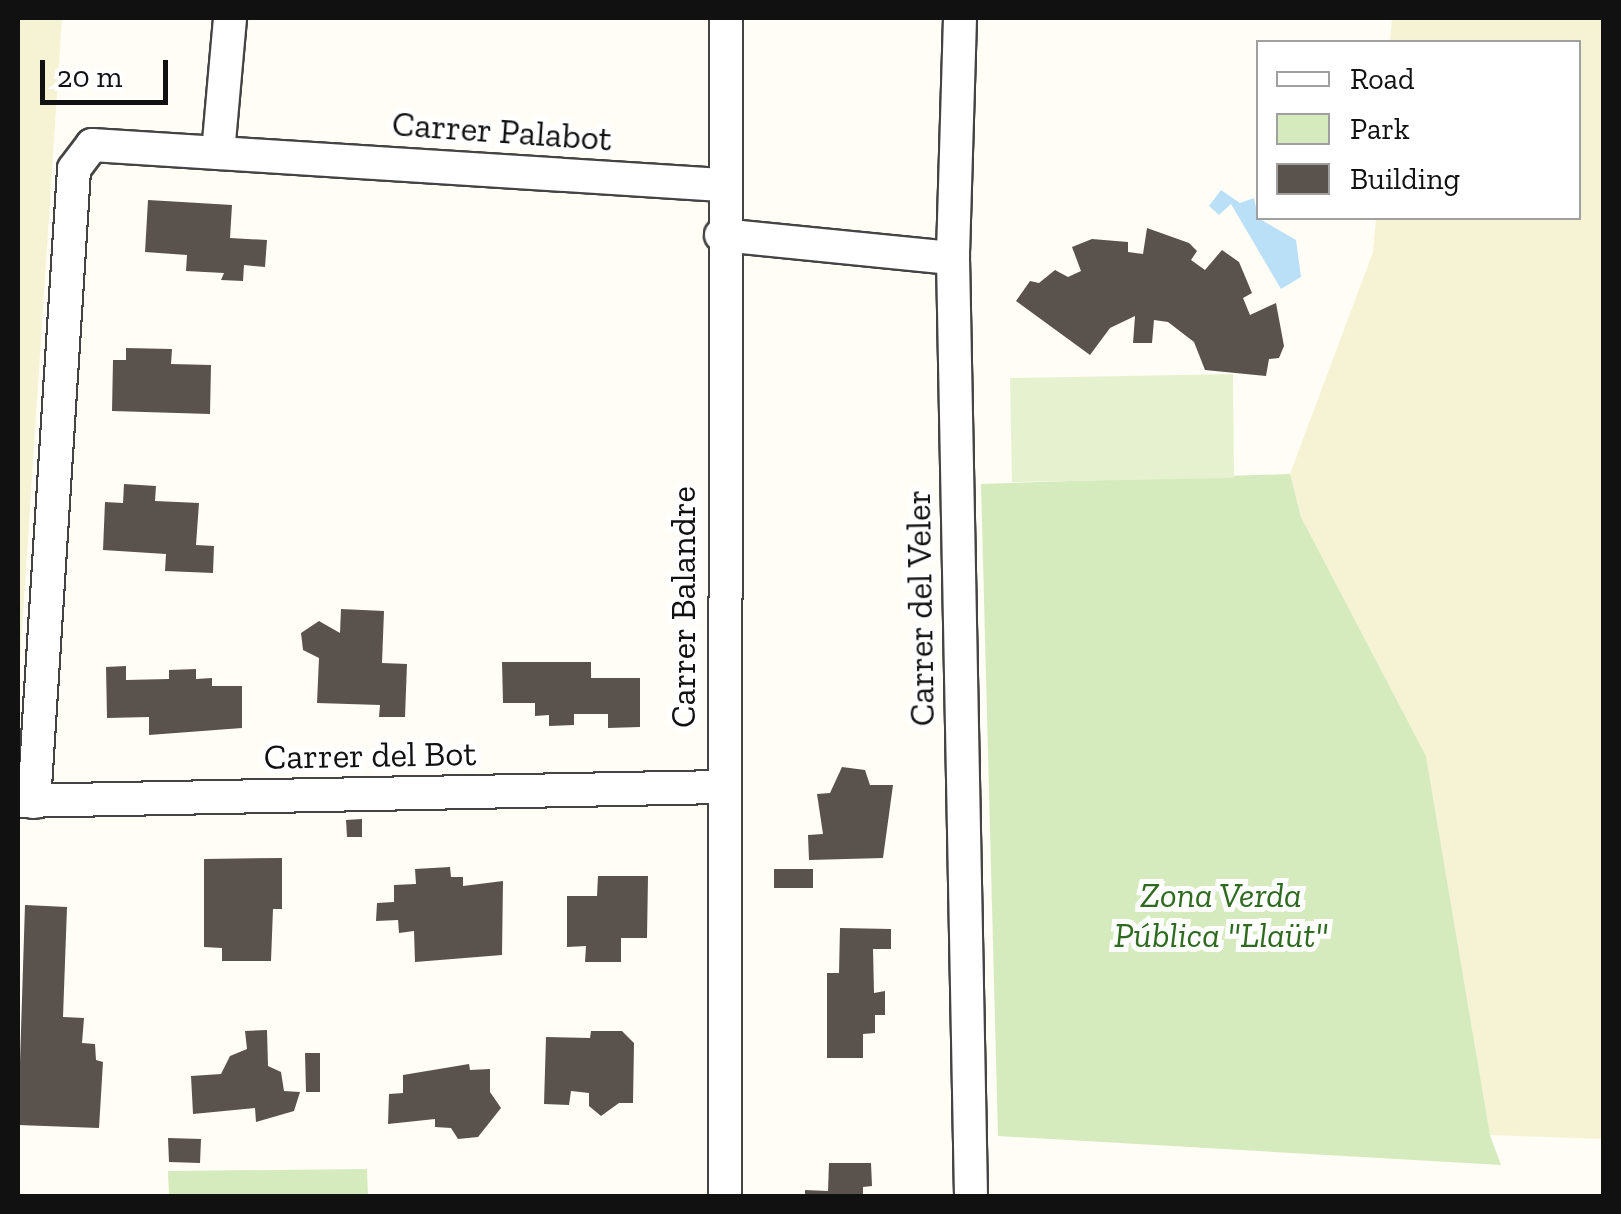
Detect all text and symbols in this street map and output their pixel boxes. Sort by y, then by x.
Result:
scale bar [45,40,172,102]
legend [1256,40,1581,220]
text: 20 m [57,59,122,95]
text: Road [1350,61,1415,97]
street label: Carrer Palabot [390,102,614,160]
text: Park [1350,111,1410,147]
text: Building [1350,161,1460,197]
street label: Carrer Balandre [662,486,704,728]
street label: Carrer del Veler [897,489,943,727]
street label: Carrer del Bot [263,732,477,778]
park label: Zona Verda Pública "Llaüt" [1114,874,1328,956]

